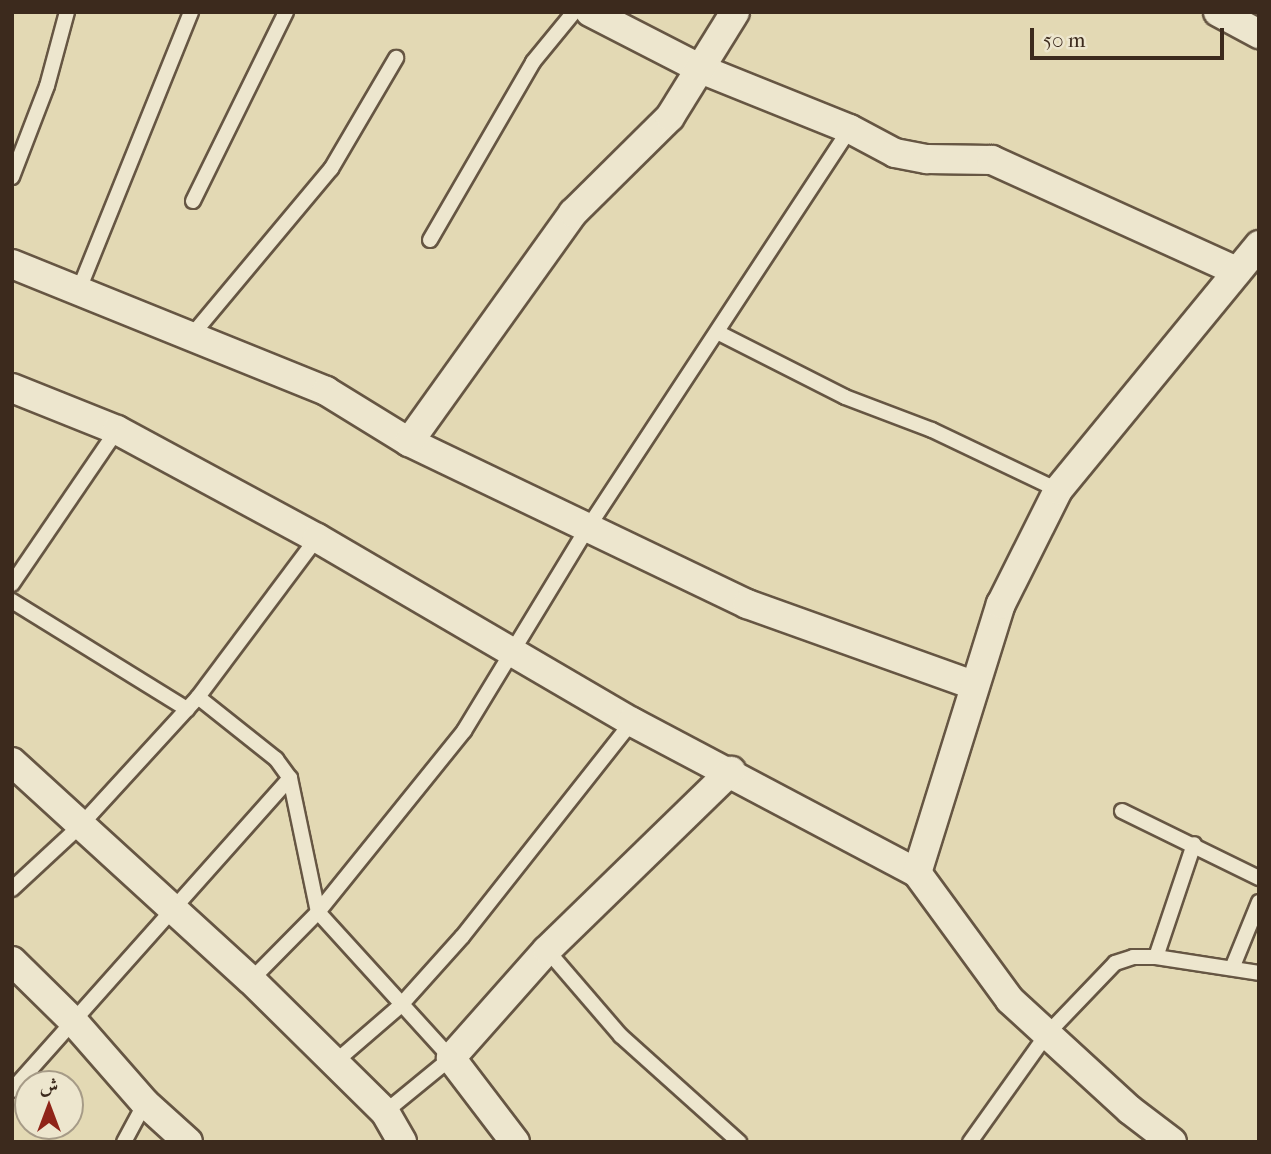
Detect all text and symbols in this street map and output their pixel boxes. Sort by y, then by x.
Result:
scale bar [1033,14,1227,58]
text: 50 m [1043,28,1086,52]
north arrow [14,1070,84,1140]
text: ش [40,1075,58,1097]

